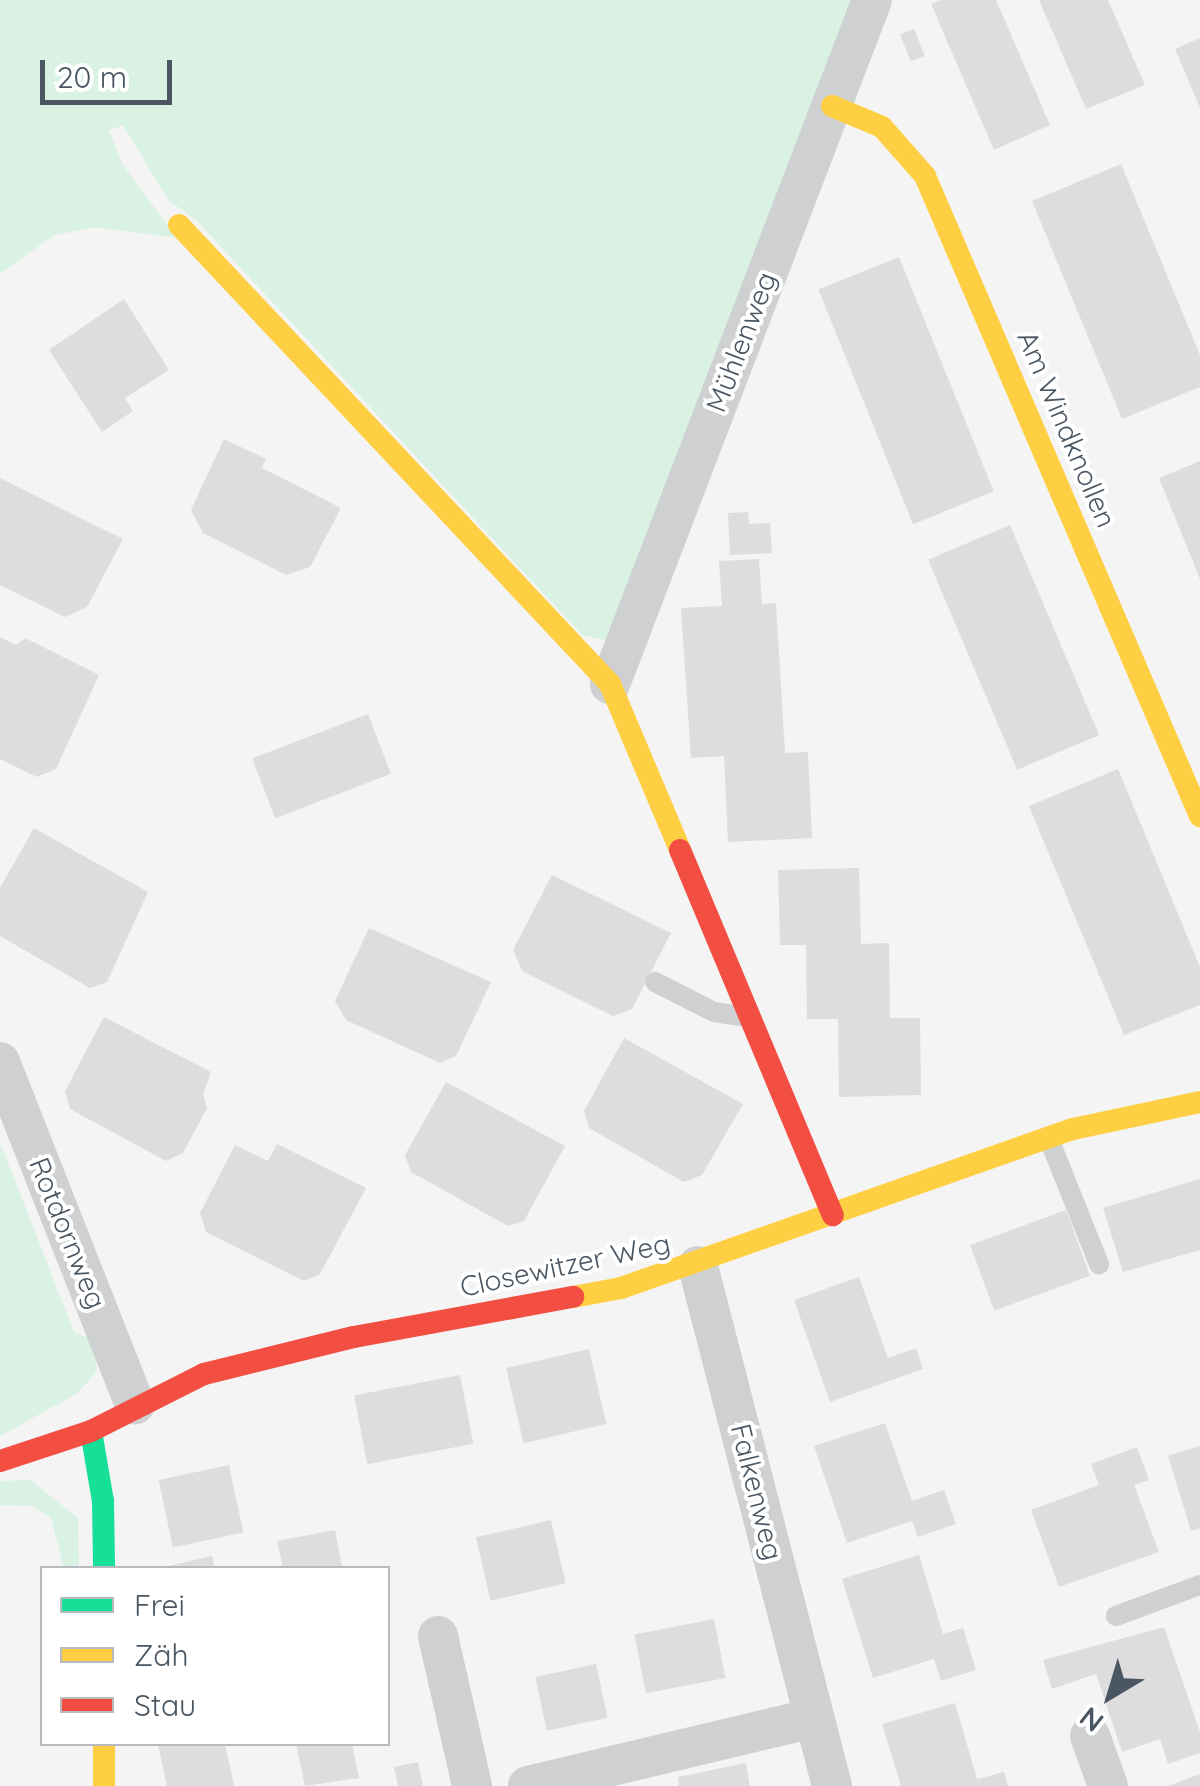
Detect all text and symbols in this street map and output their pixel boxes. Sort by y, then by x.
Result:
scale bar [45,40,178,102]
text: 20 m [57,58,127,96]
street label: Mühlenweg [699,267,783,417]
street label: Am Windknollen [1010,326,1124,532]
street label: Rotdornweg [22,1153,114,1313]
street label: Closewitzer Weg [457,1226,673,1304]
street label: Falkenweg [724,1420,790,1564]
legend [40,1566,390,1746]
text: Frei [134,1586,185,1624]
text: Zäh [134,1636,189,1674]
north arrow [1060,1646,1160,1746]
text: Stau [134,1686,196,1724]
text: N [1072,1700,1110,1740]

